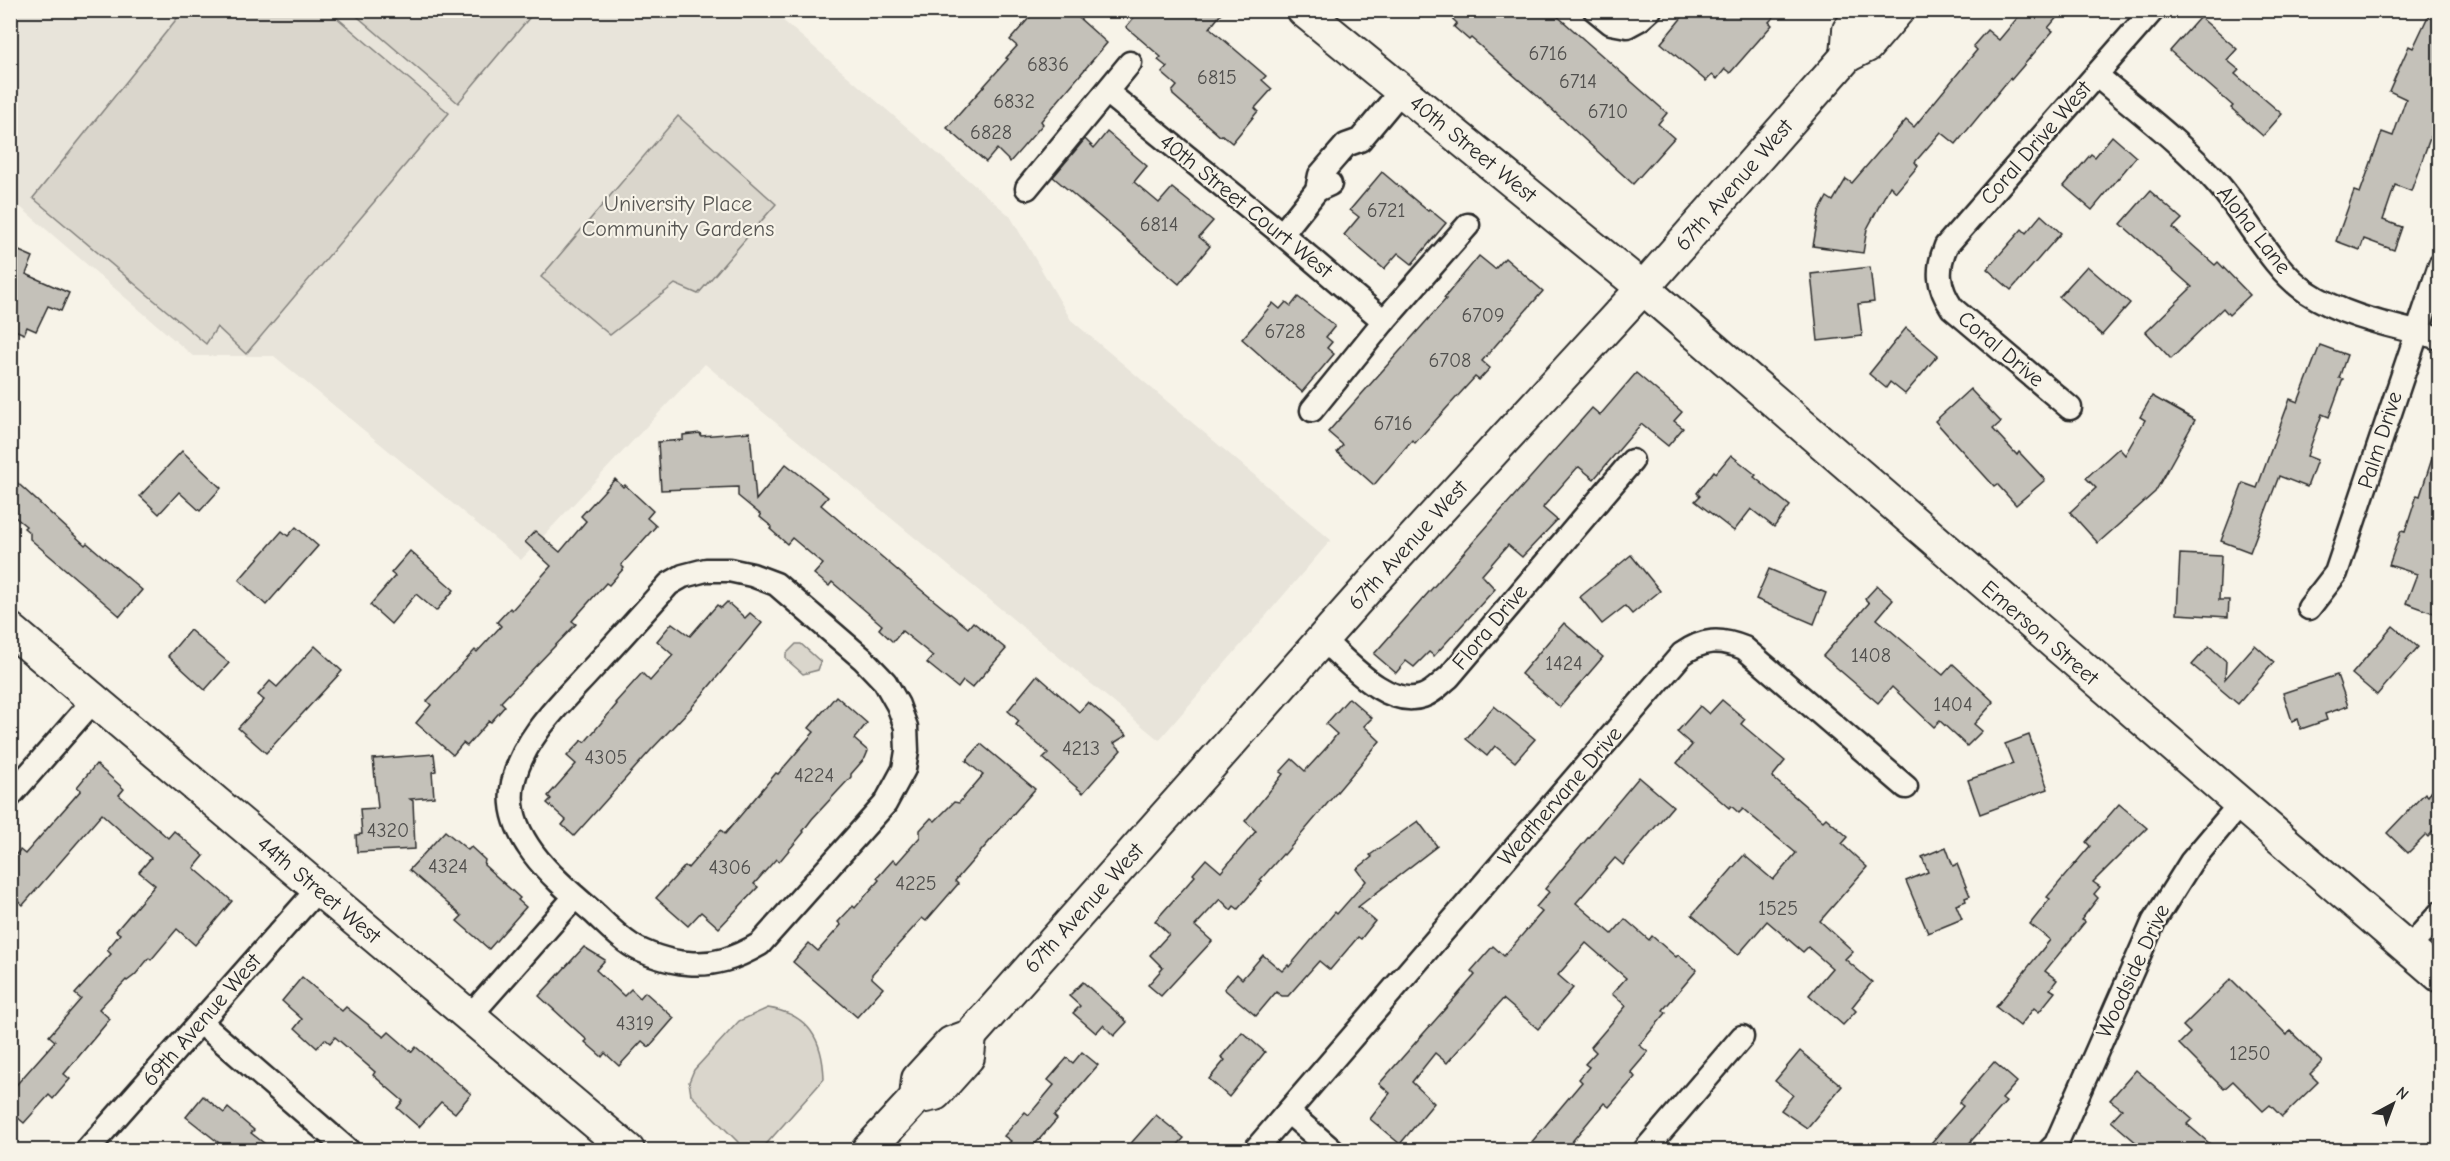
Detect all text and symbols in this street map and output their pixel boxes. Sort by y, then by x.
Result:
house number: 6716 [1528,42,1568,65]
house number: 6836 [1027,53,1069,76]
house number: 6815 [1197,66,1237,89]
house number: 6714 [1559,70,1597,93]
street label: Coral Drive West [1975,75,2097,210]
house number: 6832 [993,90,1035,113]
street label: 40th Street West [1404,90,1542,209]
house number: 6710 [1588,100,1628,123]
street label: 67th Avenue West [1670,113,1799,256]
house number: 6828 [970,121,1012,144]
street label: 40th Street Court West [1154,128,1338,284]
street label: Aloha Lane [2211,181,2297,279]
park label: University Place Community Gardens [582,191,774,242]
house number: 6721 [1367,199,1405,222]
house number: 6814 [1140,213,1178,236]
house number: 6709 [1461,304,1505,327]
street label: Coral Drive [1953,306,2049,392]
house number: 6728 [1264,320,1306,343]
house number: 6708 [1429,349,1471,372]
street label: Palm Drive [2352,388,2408,492]
house number: 6716 [1373,412,1413,435]
street label: 67th Avenue West [1343,474,1474,615]
street label: Emerson Street [1976,575,2104,691]
street label: Flora Drive [1447,579,1533,675]
house number: 1408 [1851,644,1891,667]
house number: 1424 [1545,652,1583,675]
house number: 1404 [1933,693,1973,716]
street label: Weathervane Drive [1493,721,1627,871]
house number: 4213 [1062,737,1100,760]
house number: 4305 [585,746,627,769]
house number: 4224 [794,764,834,787]
house number: 4320 [367,819,409,842]
street label: 44th Street West [252,831,387,950]
street label: 67th Avenue West [1019,837,1150,978]
house number: 4324 [428,855,468,878]
house number: 4306 [709,856,751,879]
house number: 4225 [895,872,937,895]
house number: 1525 [1758,897,1798,920]
street label: Woodside Drive [2091,900,2175,1042]
street label: 69th Avenue West [137,948,267,1092]
house number: 4319 [616,1012,654,1035]
house number: 1250 [2229,1042,2271,1065]
north arrow [2363,1074,2423,1134]
text: N [2392,1083,2412,1104]

